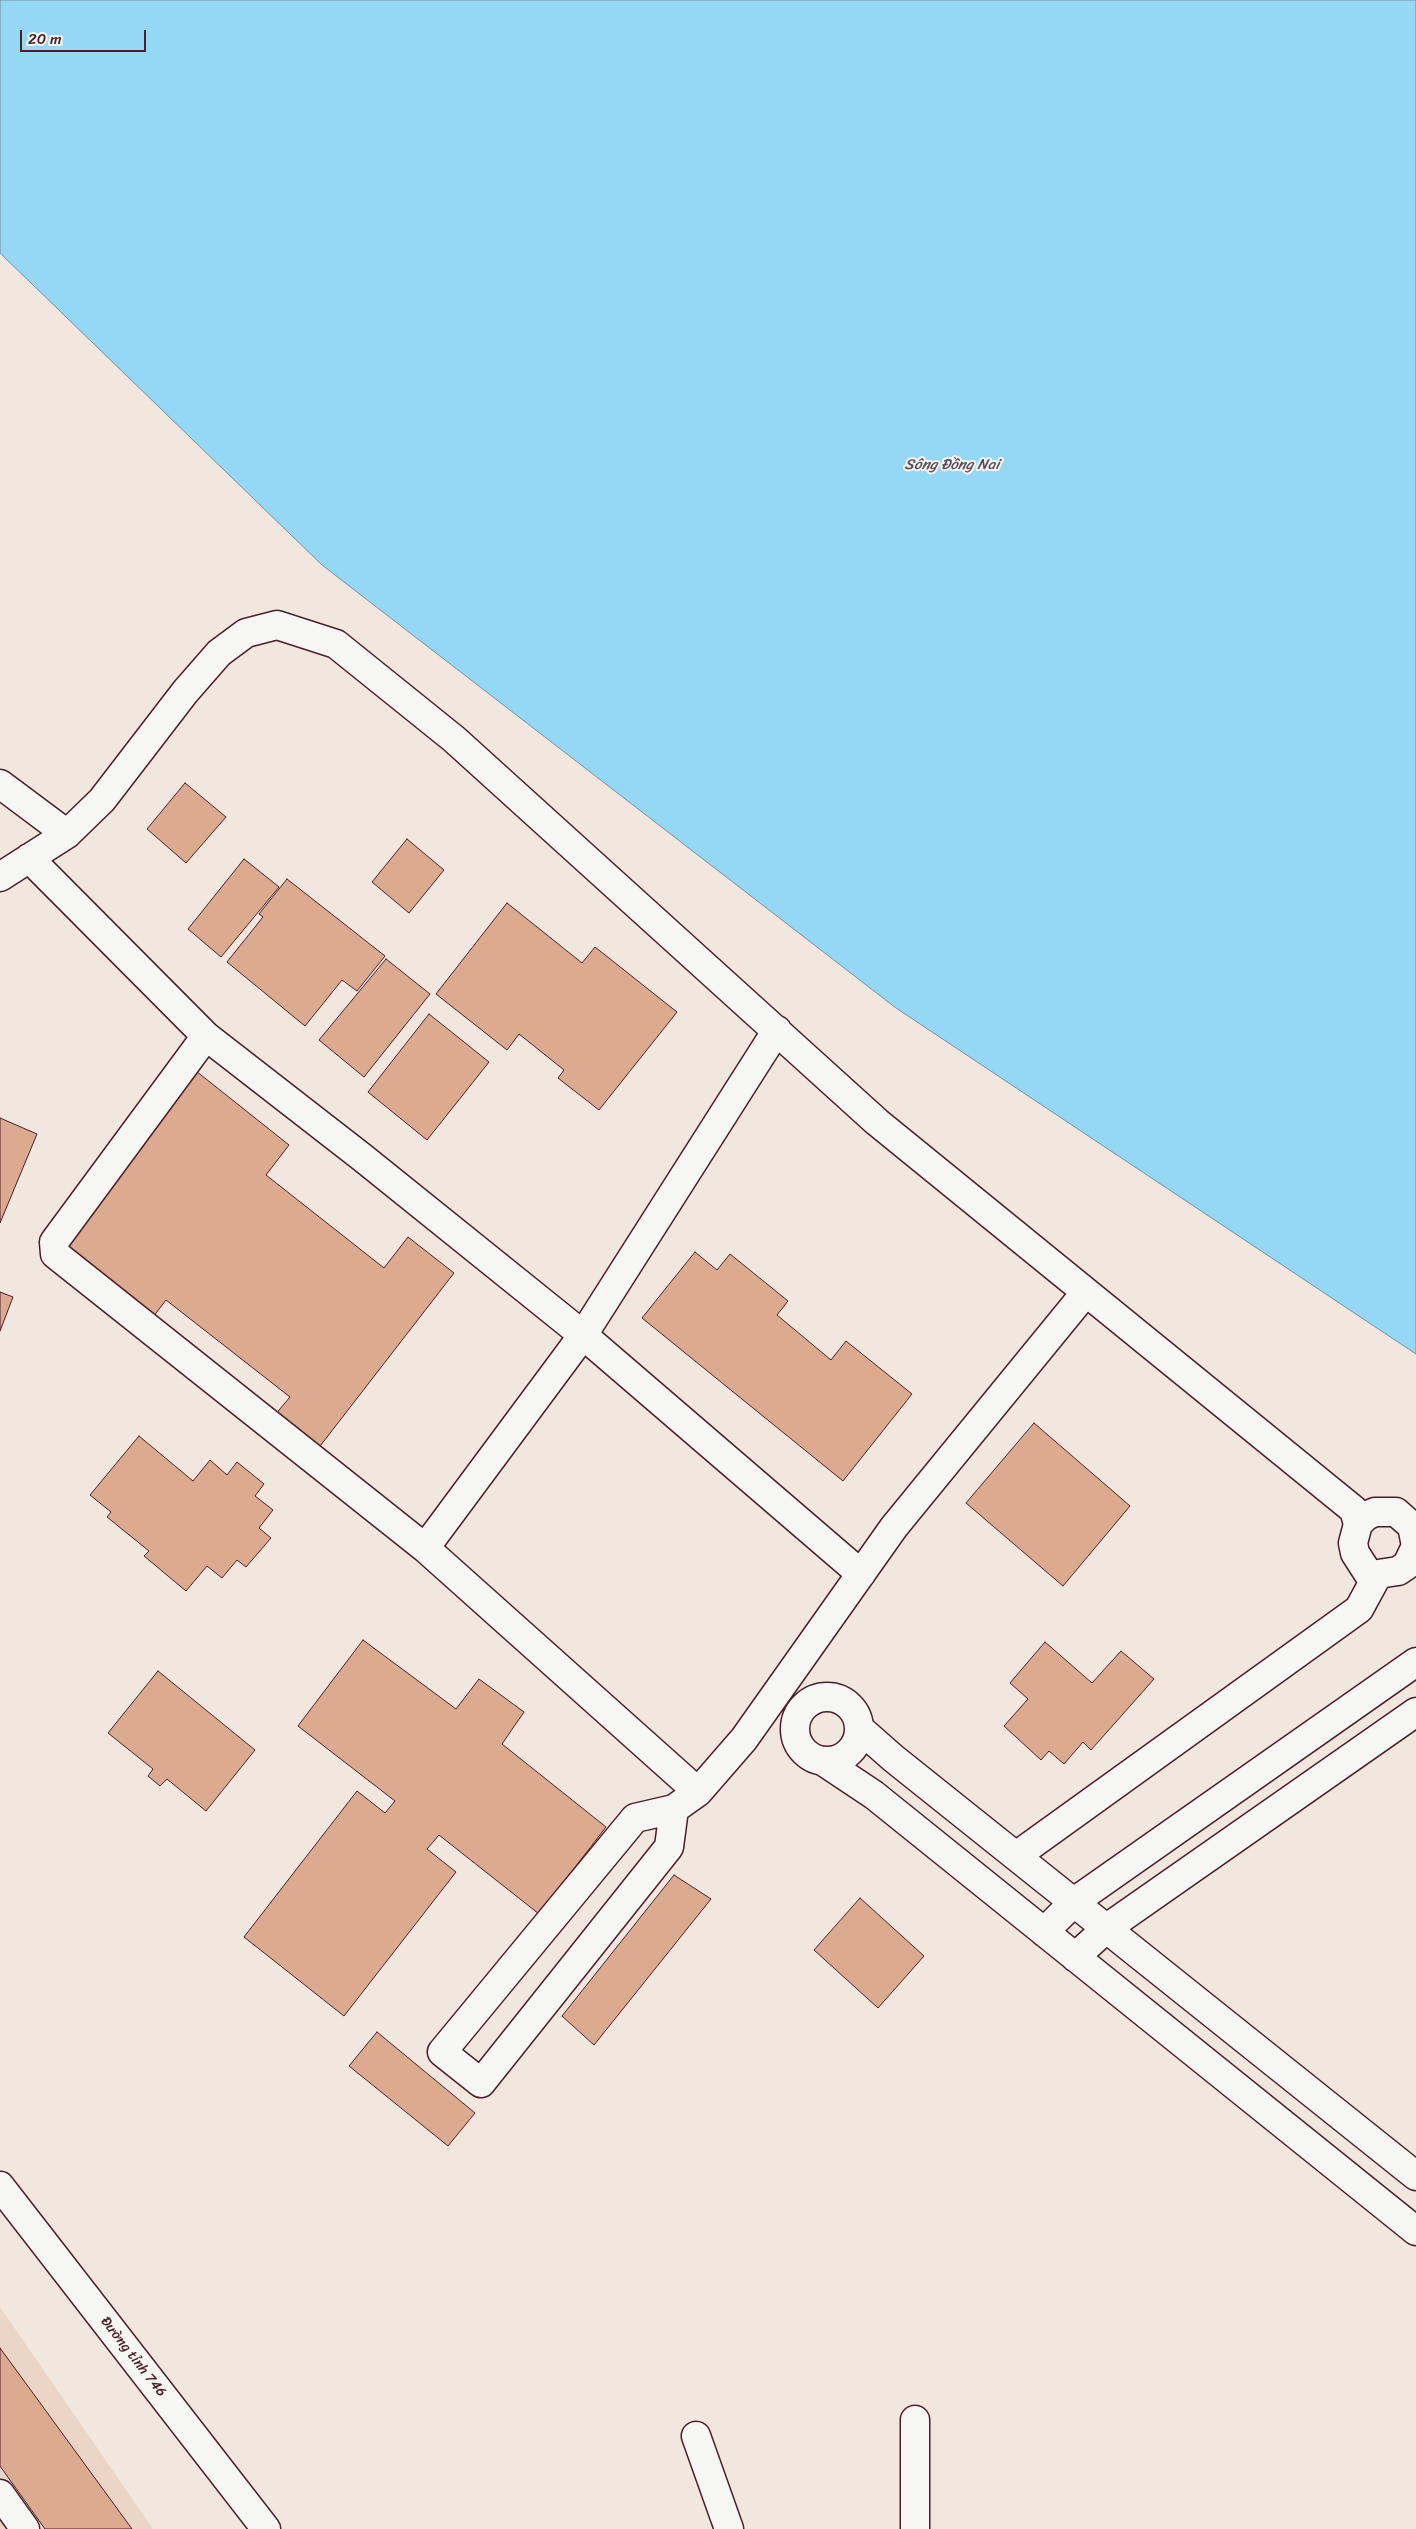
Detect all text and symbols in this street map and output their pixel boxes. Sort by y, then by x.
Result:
scale bar [22,20,149,52]
text: 20 m [28,26,62,52]
water label: Sông Đồng Nai [905,456,999,474]
street label: Đường tỉnh 746 [97,2314,169,2400]

